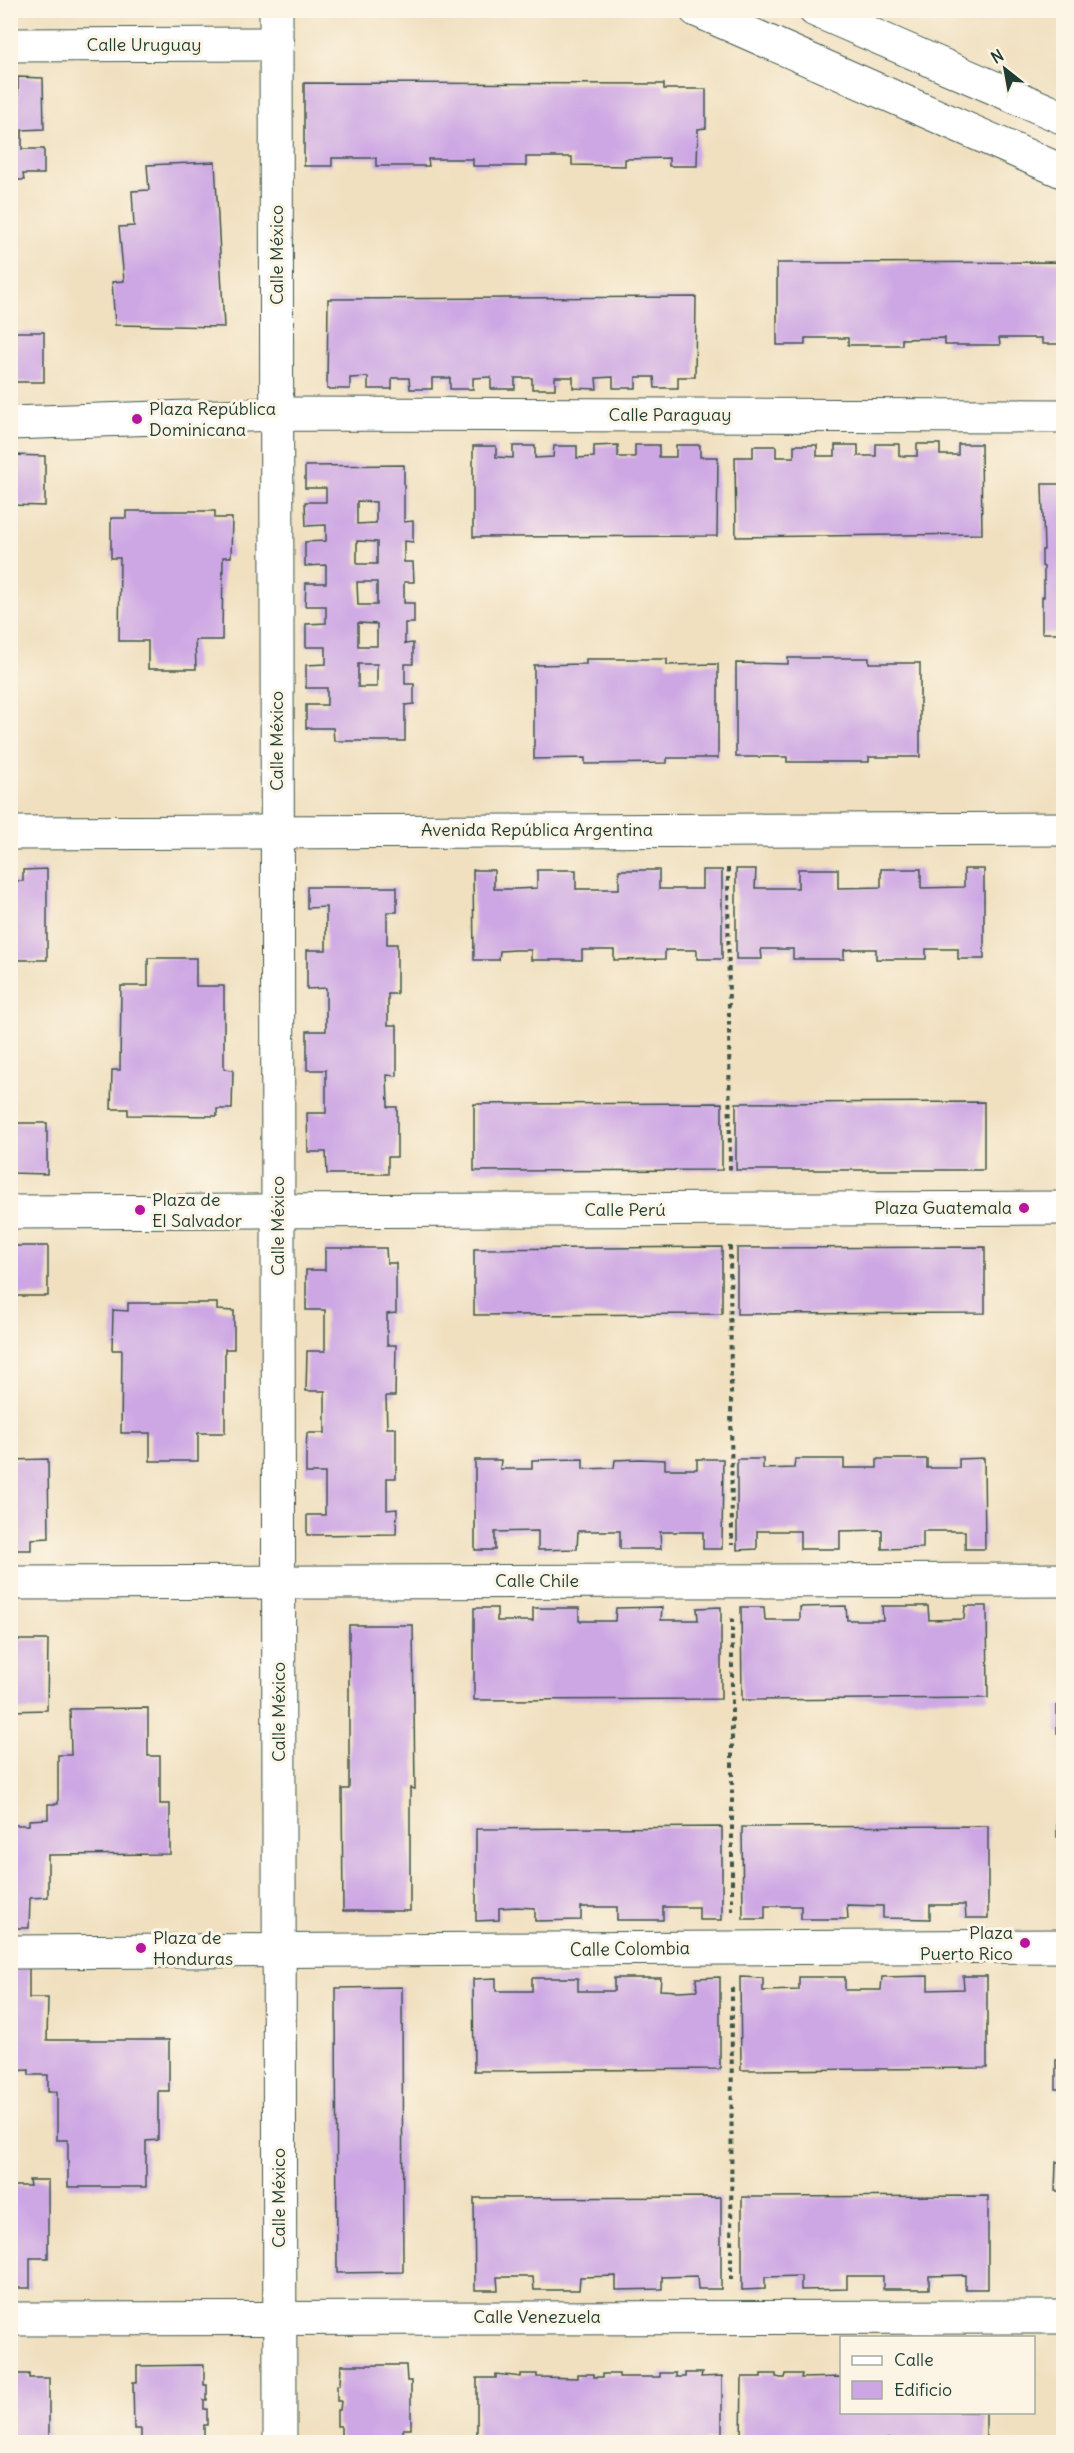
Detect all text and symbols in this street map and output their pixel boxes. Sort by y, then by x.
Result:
street label: Calle Uruguay [87,33,201,56]
north arrow [975,39,1035,99]
text: N [987,45,1007,68]
street label: Calle México [265,205,288,305]
place label: Plaza República Dominicana [149,397,276,441]
street label: Calle Paraguay [609,403,731,426]
marker: Plaza República Dominicana [130,412,144,426]
street label: Calle México [265,691,288,791]
street label: Avenida República Argentina [421,818,653,841]
street label: Calle México [266,1176,289,1276]
place label: Plaza de El Salvador [152,1188,243,1232]
place label: Plaza Guatemala [874,1196,1012,1219]
street label: Calle Perú [584,1198,666,1221]
marker: Plaza Guatemala [1017,1201,1031,1215]
marker: Plaza de El Salvador [133,1203,147,1217]
street label: Calle Chile [495,1569,579,1592]
street label: Calle México [267,1662,290,1762]
place label: Plaza Puerto Rico [920,1921,1013,1965]
place label: Plaza de Honduras [153,1926,233,1970]
street label: Calle Colombia [570,1936,690,1961]
marker: Plaza Puerto Rico [1018,1936,1032,1950]
marker: Plaza de Honduras [134,1941,148,1955]
street label: Calle México [267,2148,290,2248]
street label: Calle Venezuela [473,2305,601,2328]
legend [840,2336,1035,2414]
text: Calle [894,2348,934,2371]
text: Edificio [894,2378,952,2401]

